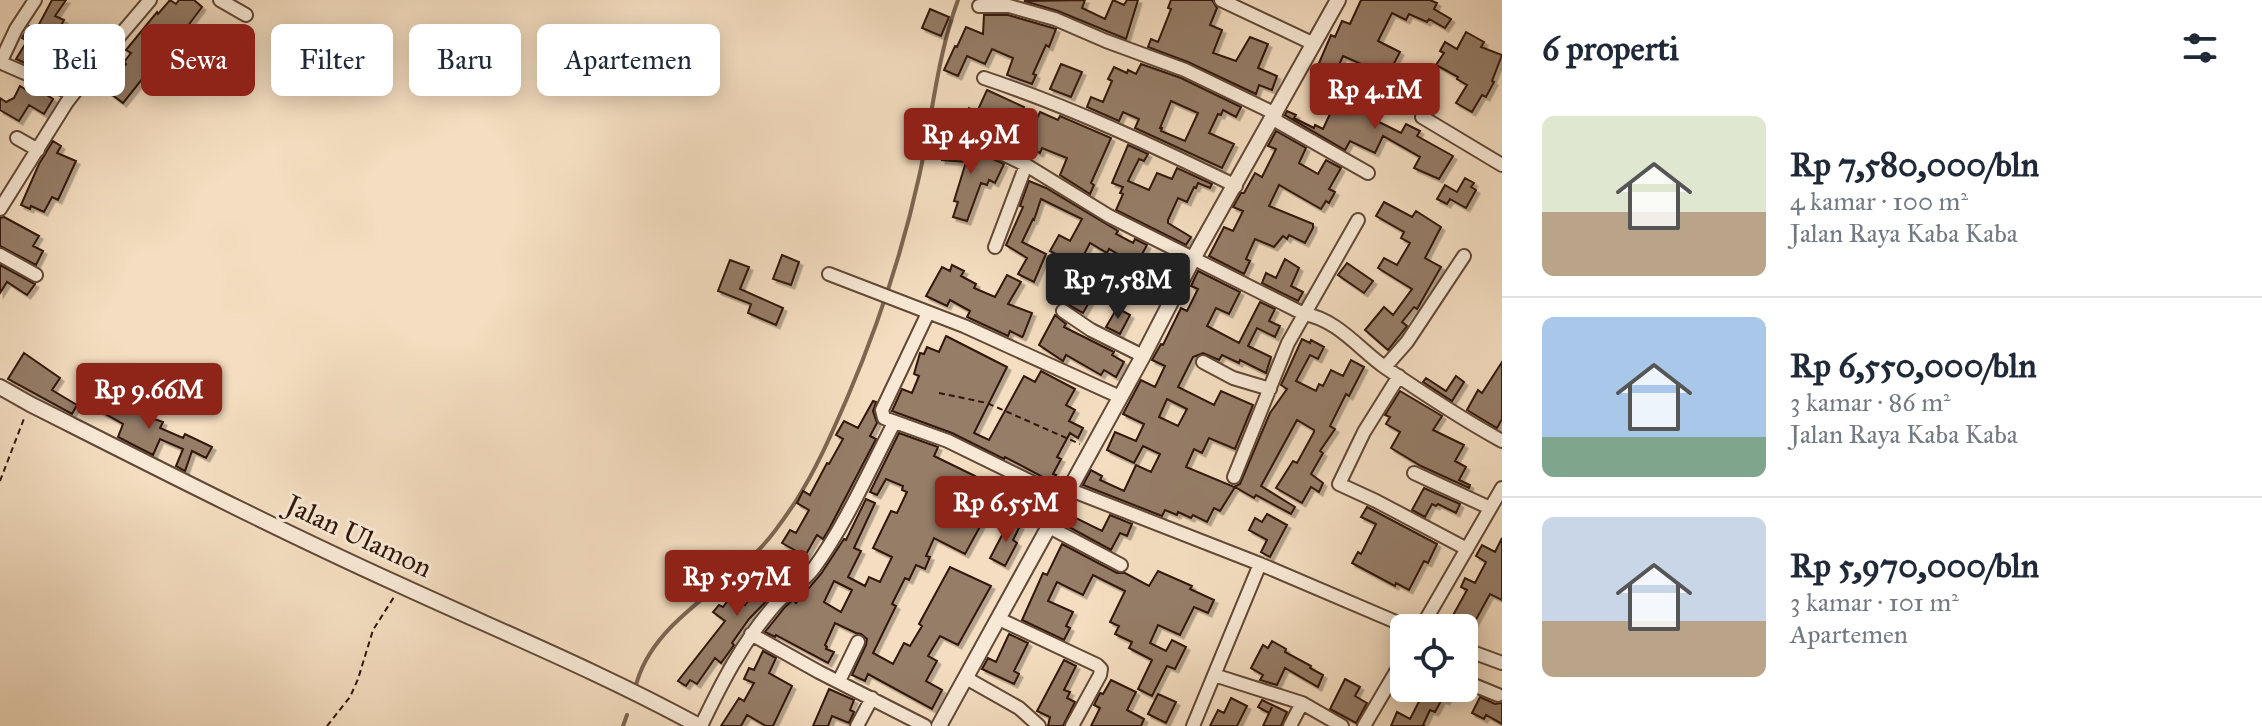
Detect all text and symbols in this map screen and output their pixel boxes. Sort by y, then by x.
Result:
chip: Beli [24,24,125,96]
chip: Sewa [141,24,255,96]
chip: Filter [271,24,393,96]
chip: Baru [409,24,521,96]
chip: Apartemen [537,24,720,96]
icon: filters [2178,26,2222,70]
text: 6 properti [1542,28,1679,69]
pin: Rp 4.1M [1301,63,1449,131]
text: Rp 4.1M [1328,73,1422,105]
pin: Rp 4.9M [897,108,1045,176]
text: Rp 4.9M [922,118,1020,150]
text: Rp 7,580,000/bln [1790,144,2039,185]
icon: home [1606,148,1702,244]
text: 4 kamar · 100 m² [1790,185,1968,217]
text: Jalan Raya Kaba Kaba [1790,217,2018,249]
pin: Rp 7.58M [1035,253,1201,321]
text: Rp 7.58M [1064,263,1172,295]
text: Rp 6,550,000/bln [1790,345,2037,386]
icon: home [1606,349,1702,445]
pin: Rp 9.66M [66,363,232,431]
text: Rp 9.66M [94,373,204,405]
text: 3 kamar · 86 m² [1790,386,1951,418]
text: Jalan Raya Kaba Kaba [1790,418,2018,450]
pin: Rp 6.55M [923,476,1089,544]
street label: Jalan Ulamon [278,486,438,585]
text: Rp 6.55M [953,486,1059,518]
text: Rp 5,970,000/bln [1790,545,2039,586]
icon: home [1606,549,1702,645]
pin: Rp 5.97M [654,550,820,618]
text: Rp 5.97M [683,560,791,592]
text: 3 kamar · 101 m² [1790,586,1959,618]
map controls [1390,614,1478,702]
button: locate [1390,614,1478,702]
text: Apartemen [1790,618,1908,650]

